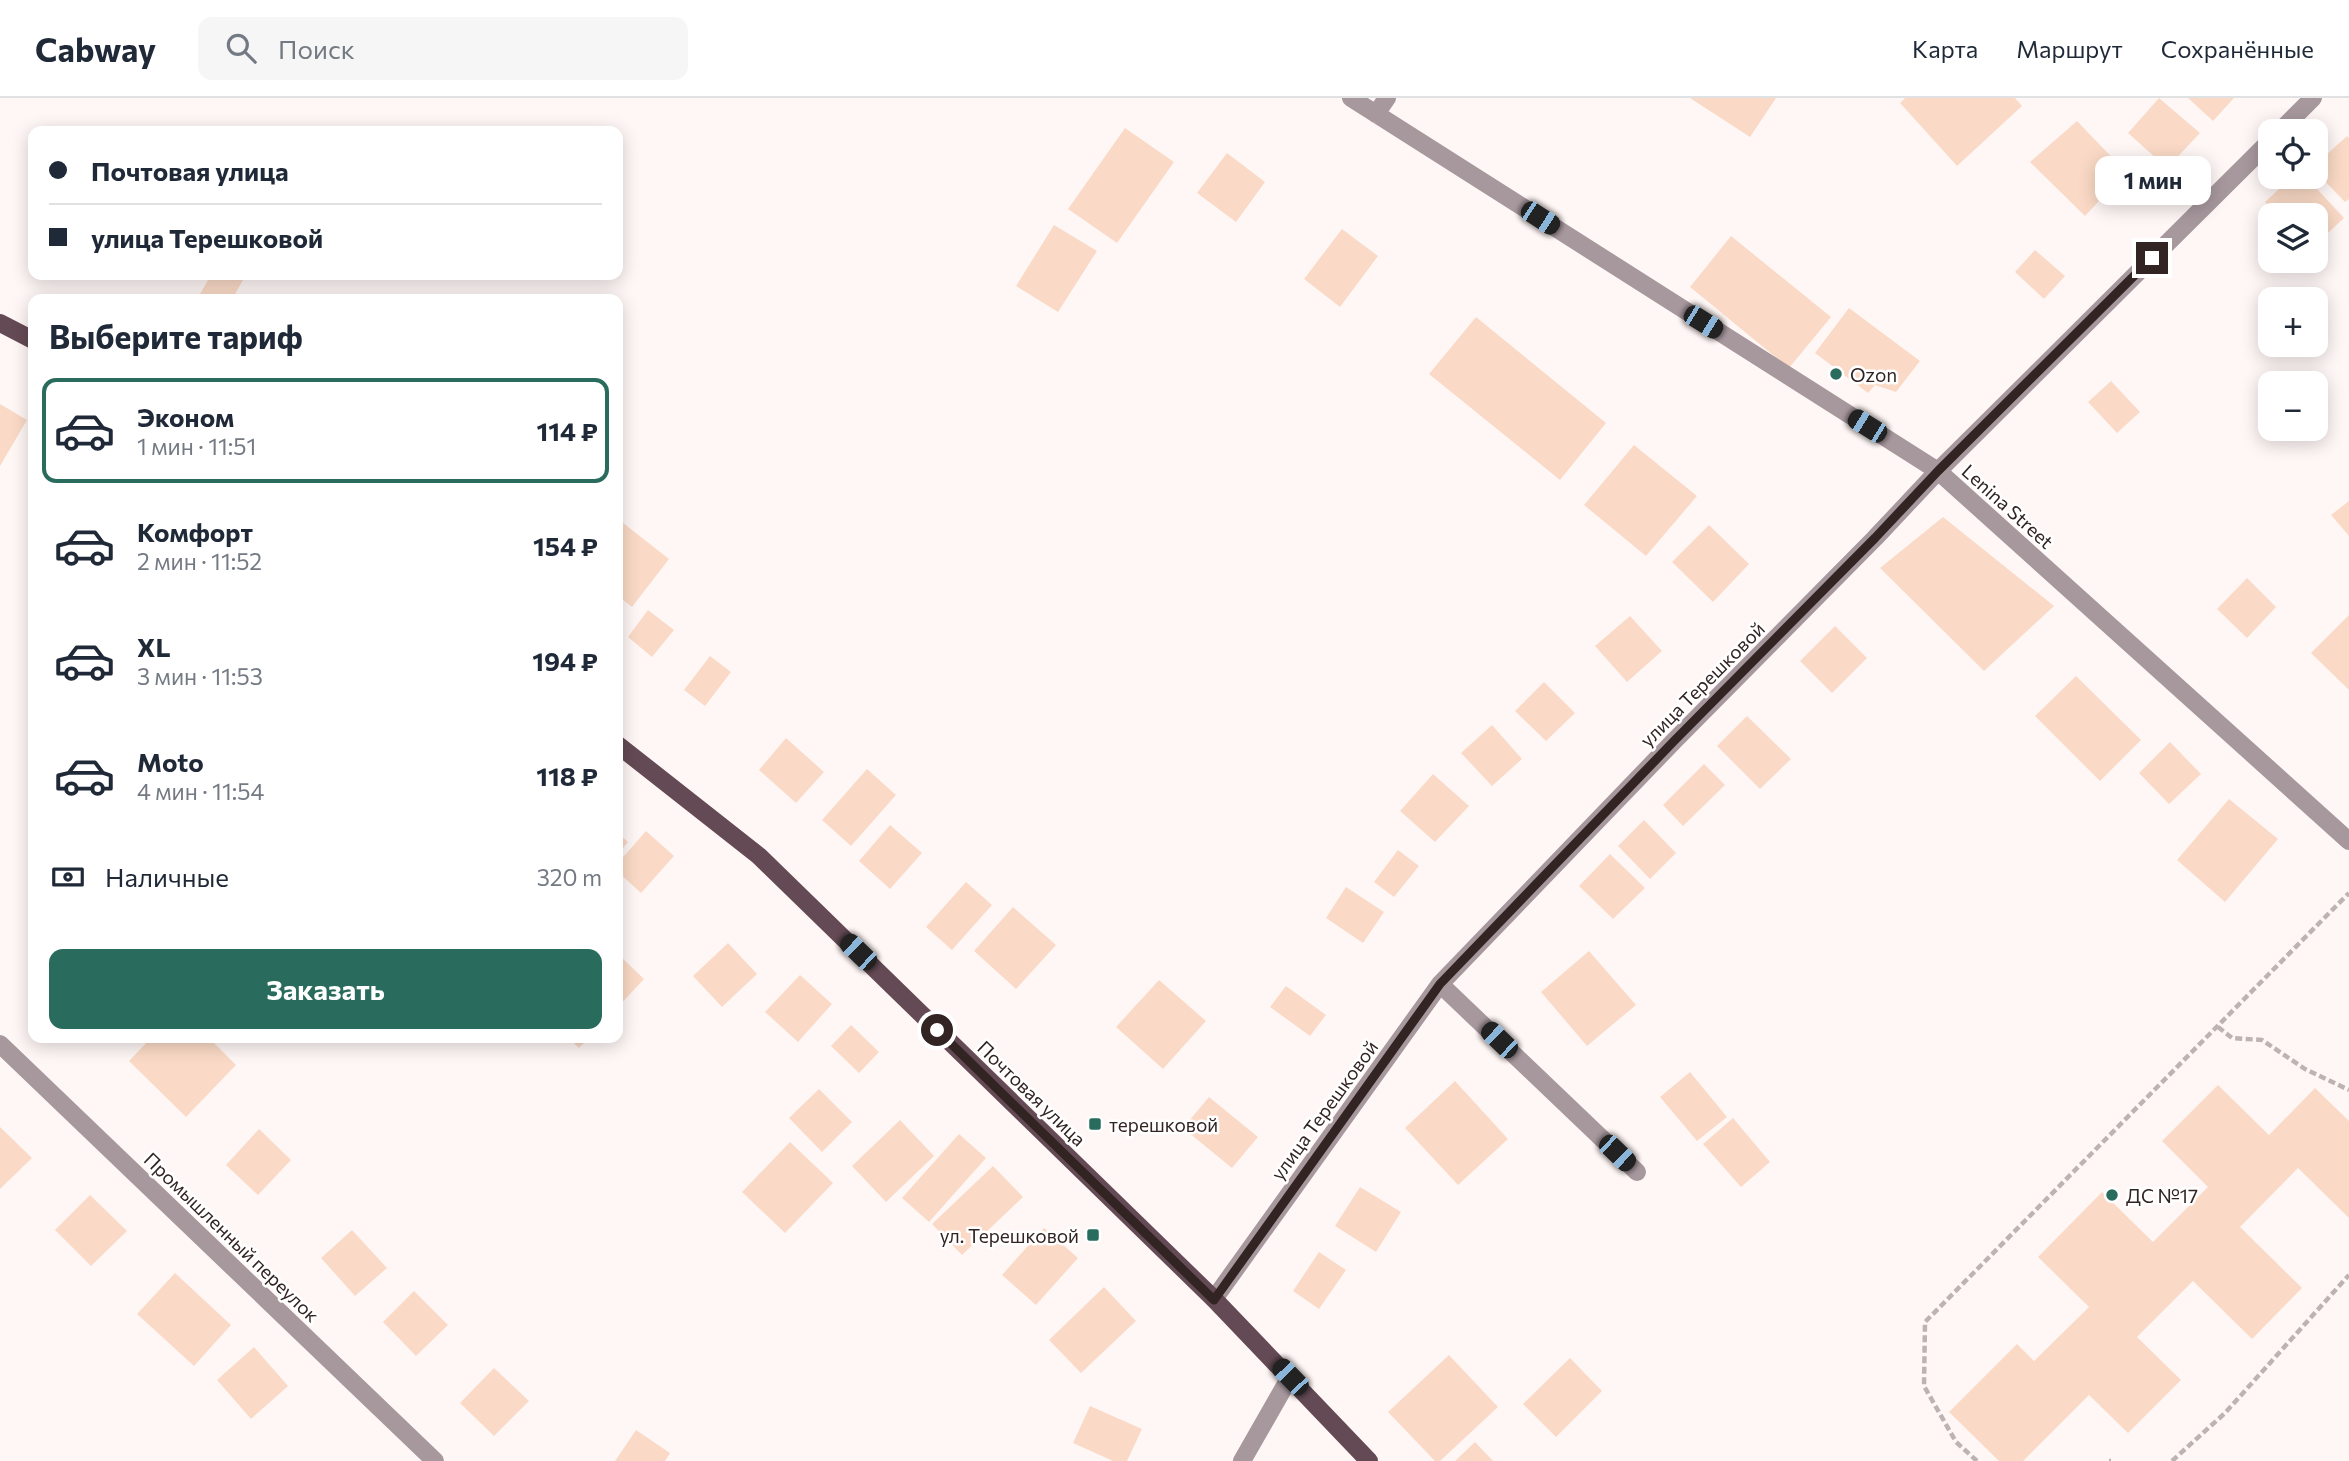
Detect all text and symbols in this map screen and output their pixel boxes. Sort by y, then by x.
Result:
search box [198,17,688,80]
text: Cabway [35,28,156,69]
icon: search [222,29,260,67]
text: Поиск [278,33,355,64]
text: Карта [1912,34,1978,63]
text: Маршрут [2016,34,2123,63]
text: Сохранённые [2161,34,2314,63]
map controls [2258,119,2328,441]
button: locate [2258,119,2328,189]
text: Почтовая улица [91,155,288,186]
callout: 1 мин [2094,156,2210,206]
text: 1 мин [2124,166,2182,194]
car [1517,198,1564,238]
button: layers [2258,203,2328,273]
text: улица Терешковой [91,222,323,253]
route end [2136,242,2168,274]
button: + [2258,287,2328,357]
car [1680,302,1727,342]
text: Выберите тариф [49,316,303,356]
place label: Ozon [1850,363,1897,386]
marker: Ozon [1828,366,1844,382]
button: − [2258,371,2328,441]
icon: car [53,399,116,462]
text: Эконом [137,401,234,432]
car [1844,406,1891,446]
text: 114 ₽ [536,415,598,446]
text: 1 мин · 11:51 [137,432,256,460]
street label: Lenina Street [1958,459,2059,553]
icon: car [53,514,116,577]
text: Комфорт [137,516,253,547]
text: 154 ₽ [533,530,598,561]
text: 2 мин · 11:52 [137,547,262,575]
street label: улица Терешковой [1635,617,1769,751]
icon: car [53,629,116,692]
text: XL [137,631,171,662]
text: 194 ₽ [532,645,598,676]
text: 3 мин · 11:53 [137,662,263,690]
icon: car [53,744,116,807]
text: Moto [137,746,204,777]
text: 118 ₽ [536,760,598,791]
text: 4 мин · 11:54 [137,777,264,805]
icon: cash [49,858,87,896]
text: Наличные [105,861,229,892]
text: 320 m [537,863,602,891]
car [836,930,881,974]
button: Заказать [49,949,602,1029]
route start [921,1014,953,1046]
car [1477,1018,1522,1062]
street label: Почтовая улица [973,1036,1091,1150]
street label: улица Терешковой [1266,1036,1382,1184]
place label: терешковой [1109,1113,1218,1136]
marker: терешковой [1087,1116,1103,1132]
car [1595,1131,1640,1175]
street label: Промышленный переулок [140,1147,324,1327]
place label: ДС №17 [2126,1184,2198,1207]
marker: ДС №17 [2104,1187,2120,1203]
place label: ул. Терешковой [940,1224,1079,1247]
marker: ул. Терешковой [1085,1227,1101,1243]
car [1268,1355,1313,1399]

